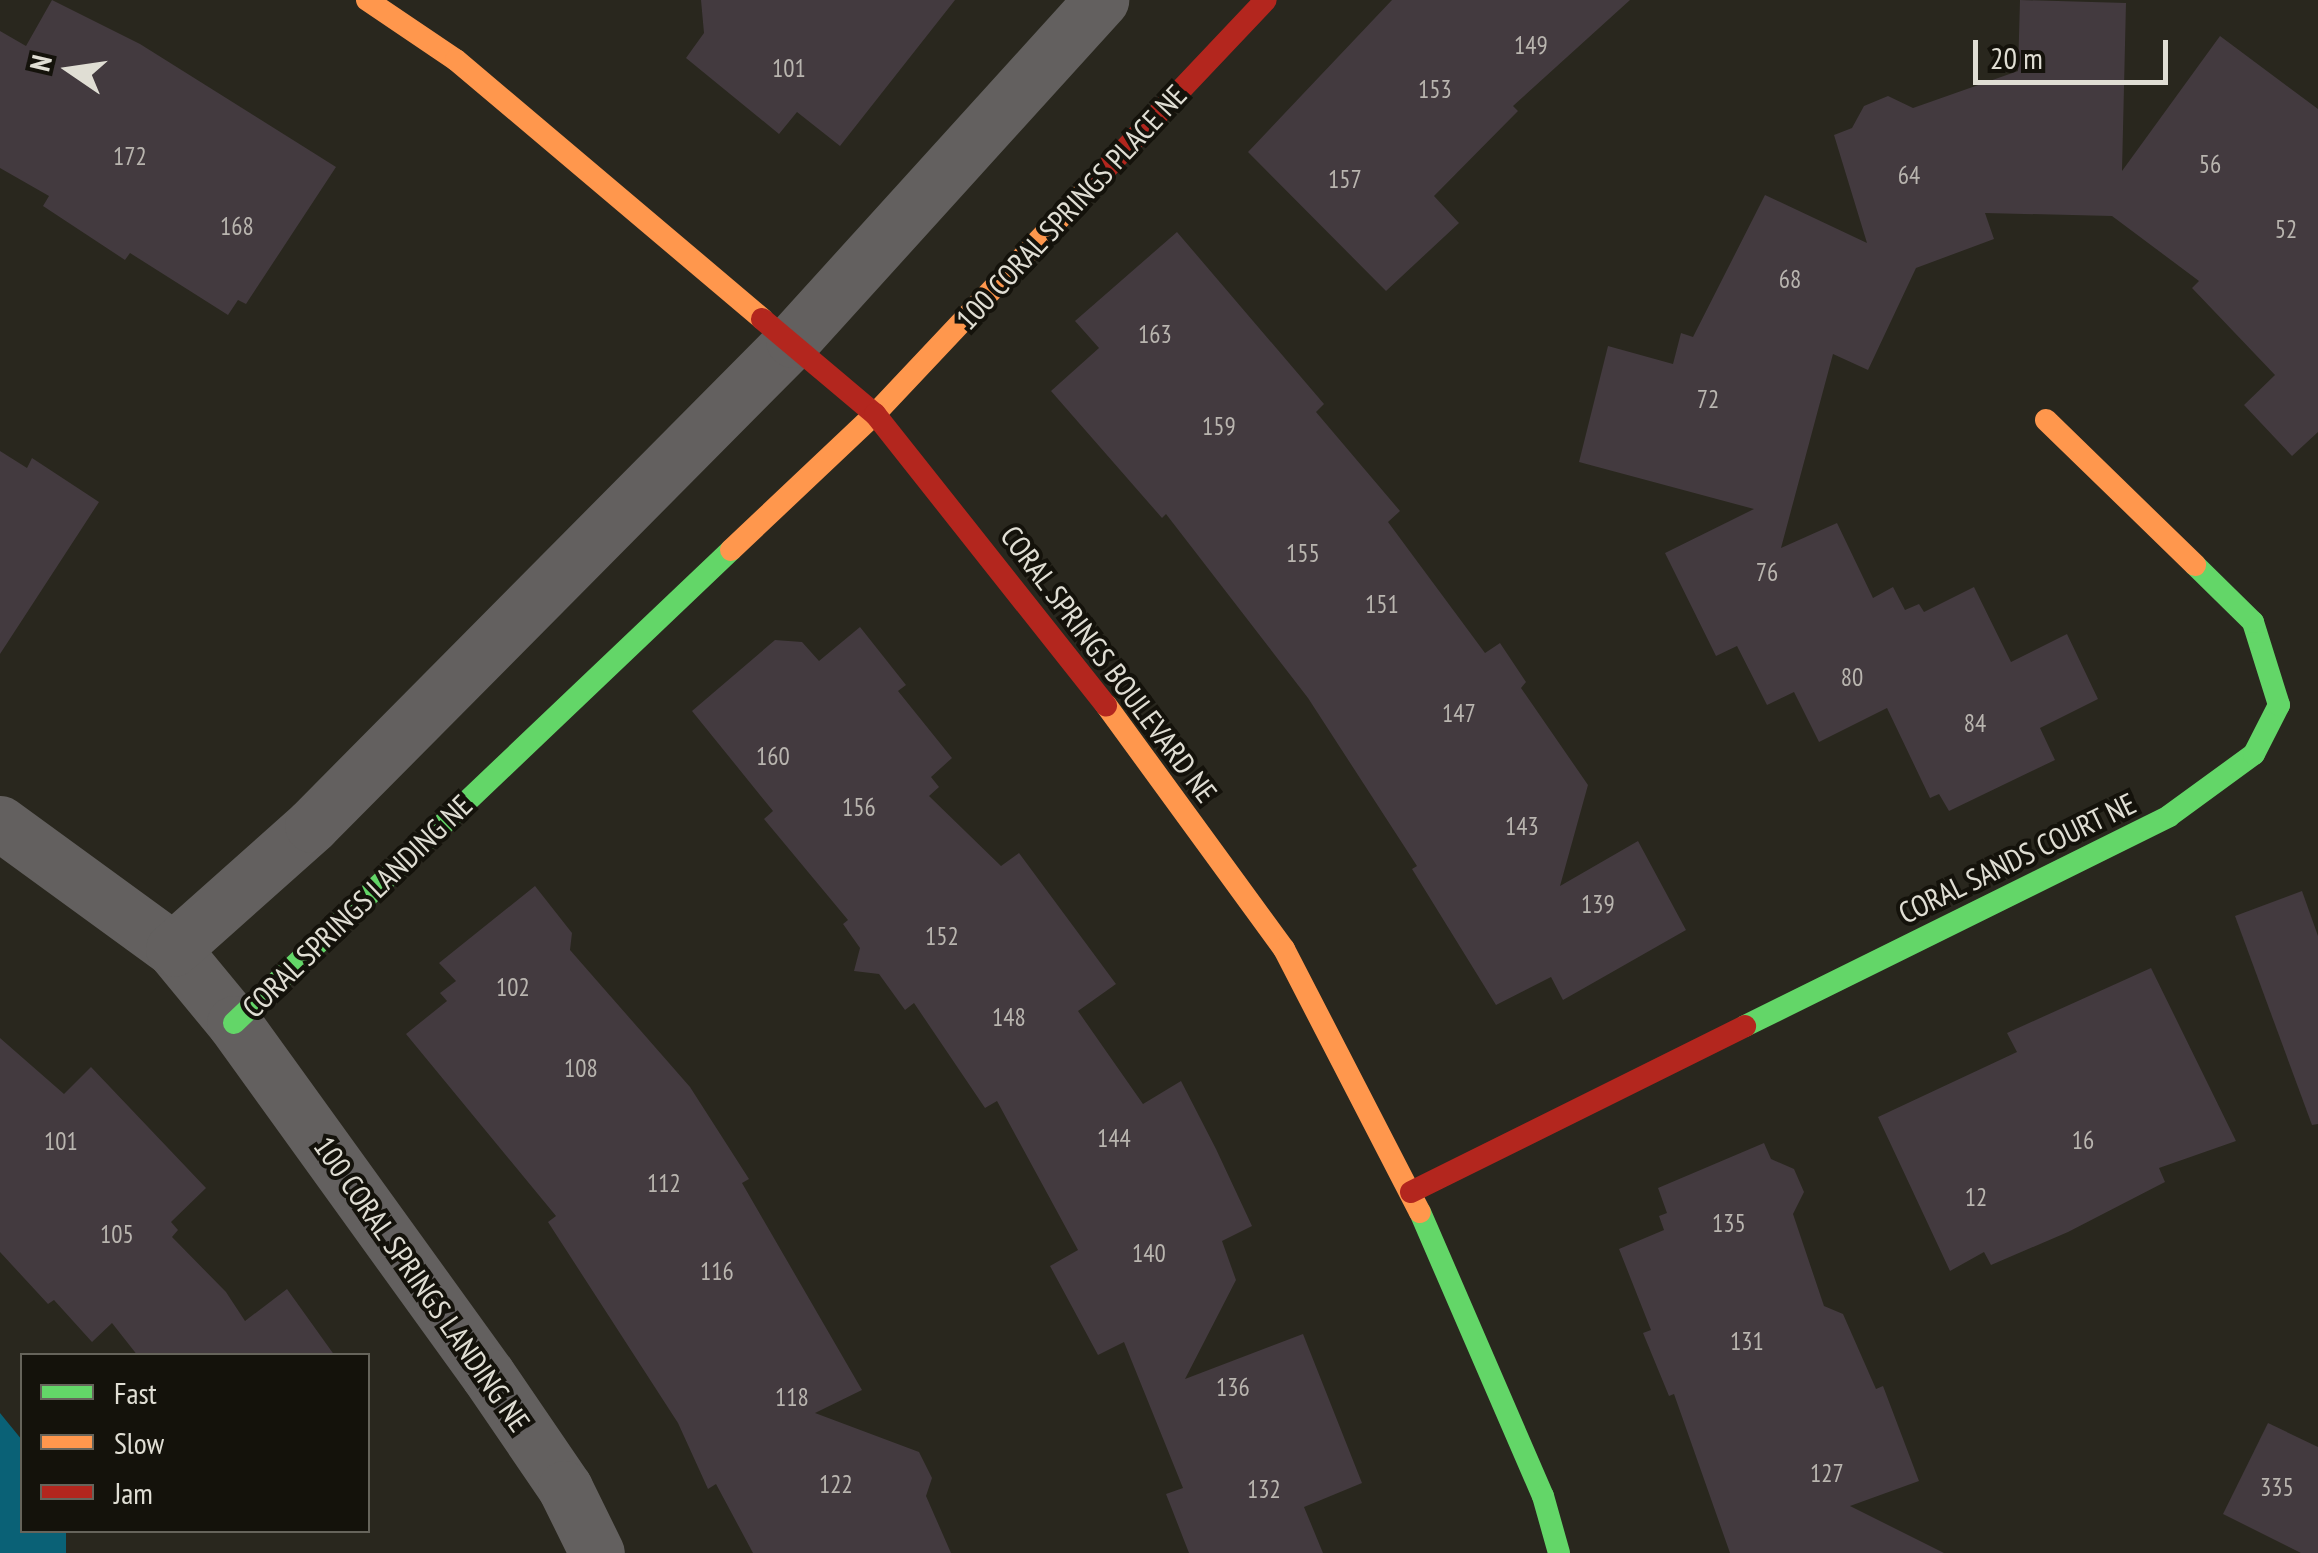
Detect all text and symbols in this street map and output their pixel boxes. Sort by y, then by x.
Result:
north arrow [20,20,120,120]
scale bar [1978,20,2173,82]
house number: 149 [1514,30,1548,60]
text: 20 m [1990,38,2043,77]
text: N [21,52,60,75]
house number: 101 [772,53,806,83]
house number: 153 [1418,74,1452,104]
street label: 100 CORAL SPRINGS PLACE NE [948,77,1194,337]
house number: 172 [113,141,147,171]
house number: 56 [2199,149,2221,179]
house number: 64 [1898,160,1920,190]
house number: 157 [1328,164,1362,194]
house number: 168 [220,211,254,241]
house number: 52 [2275,214,2297,244]
house number: 68 [1779,264,1801,294]
house number: 163 [1138,319,1172,349]
house number: 72 [1697,384,1719,414]
house number: 159 [1202,411,1236,441]
street label: CORAL SPRINGS BOULEVARD NE [993,518,1225,810]
house number: 155 [1286,538,1320,568]
house number: 76 [1756,557,1778,587]
house number: 151 [1365,589,1399,619]
house number: 80 [1841,662,1863,692]
house number: 147 [1442,698,1476,728]
house number: 84 [1964,708,1986,738]
house number: 160 [756,741,790,771]
street label: CORAL SANDS COURT NE [1892,785,2142,931]
street label: CORAL SPRINGS LANDING NE [234,787,480,1025]
house number: 156 [842,792,876,822]
house number: 143 [1505,811,1539,841]
house number: 139 [1581,889,1615,919]
house number: 152 [925,921,959,951]
house number: 102 [496,972,530,1002]
house number: 148 [992,1002,1026,1032]
house number: 108 [564,1053,598,1083]
house number: 144 [1097,1123,1131,1153]
house number: 16 [2072,1125,2094,1155]
house number: 101 [44,1126,78,1156]
street label: 100 CORAL SPRINGS LANDING NE [306,1129,538,1439]
house number: 112 [647,1168,681,1198]
house number: 12 [1965,1182,1987,1212]
house number: 135 [1712,1208,1746,1238]
house number: 105 [100,1219,134,1249]
house number: 140 [1132,1238,1166,1268]
house number: 116 [700,1256,734,1286]
house number: 131 [1730,1326,1764,1356]
legend [20,1353,370,1533]
house number: 136 [1216,1372,1250,1402]
text: Fast [114,1373,157,1412]
house number: 118 [775,1382,809,1412]
text: Slow [114,1423,164,1462]
house number: 127 [1810,1458,1844,1488]
house number: 122 [819,1469,853,1499]
house number: 335 [2260,1472,2294,1502]
text: Jam [114,1473,153,1512]
house number: 132 [1247,1474,1281,1504]

